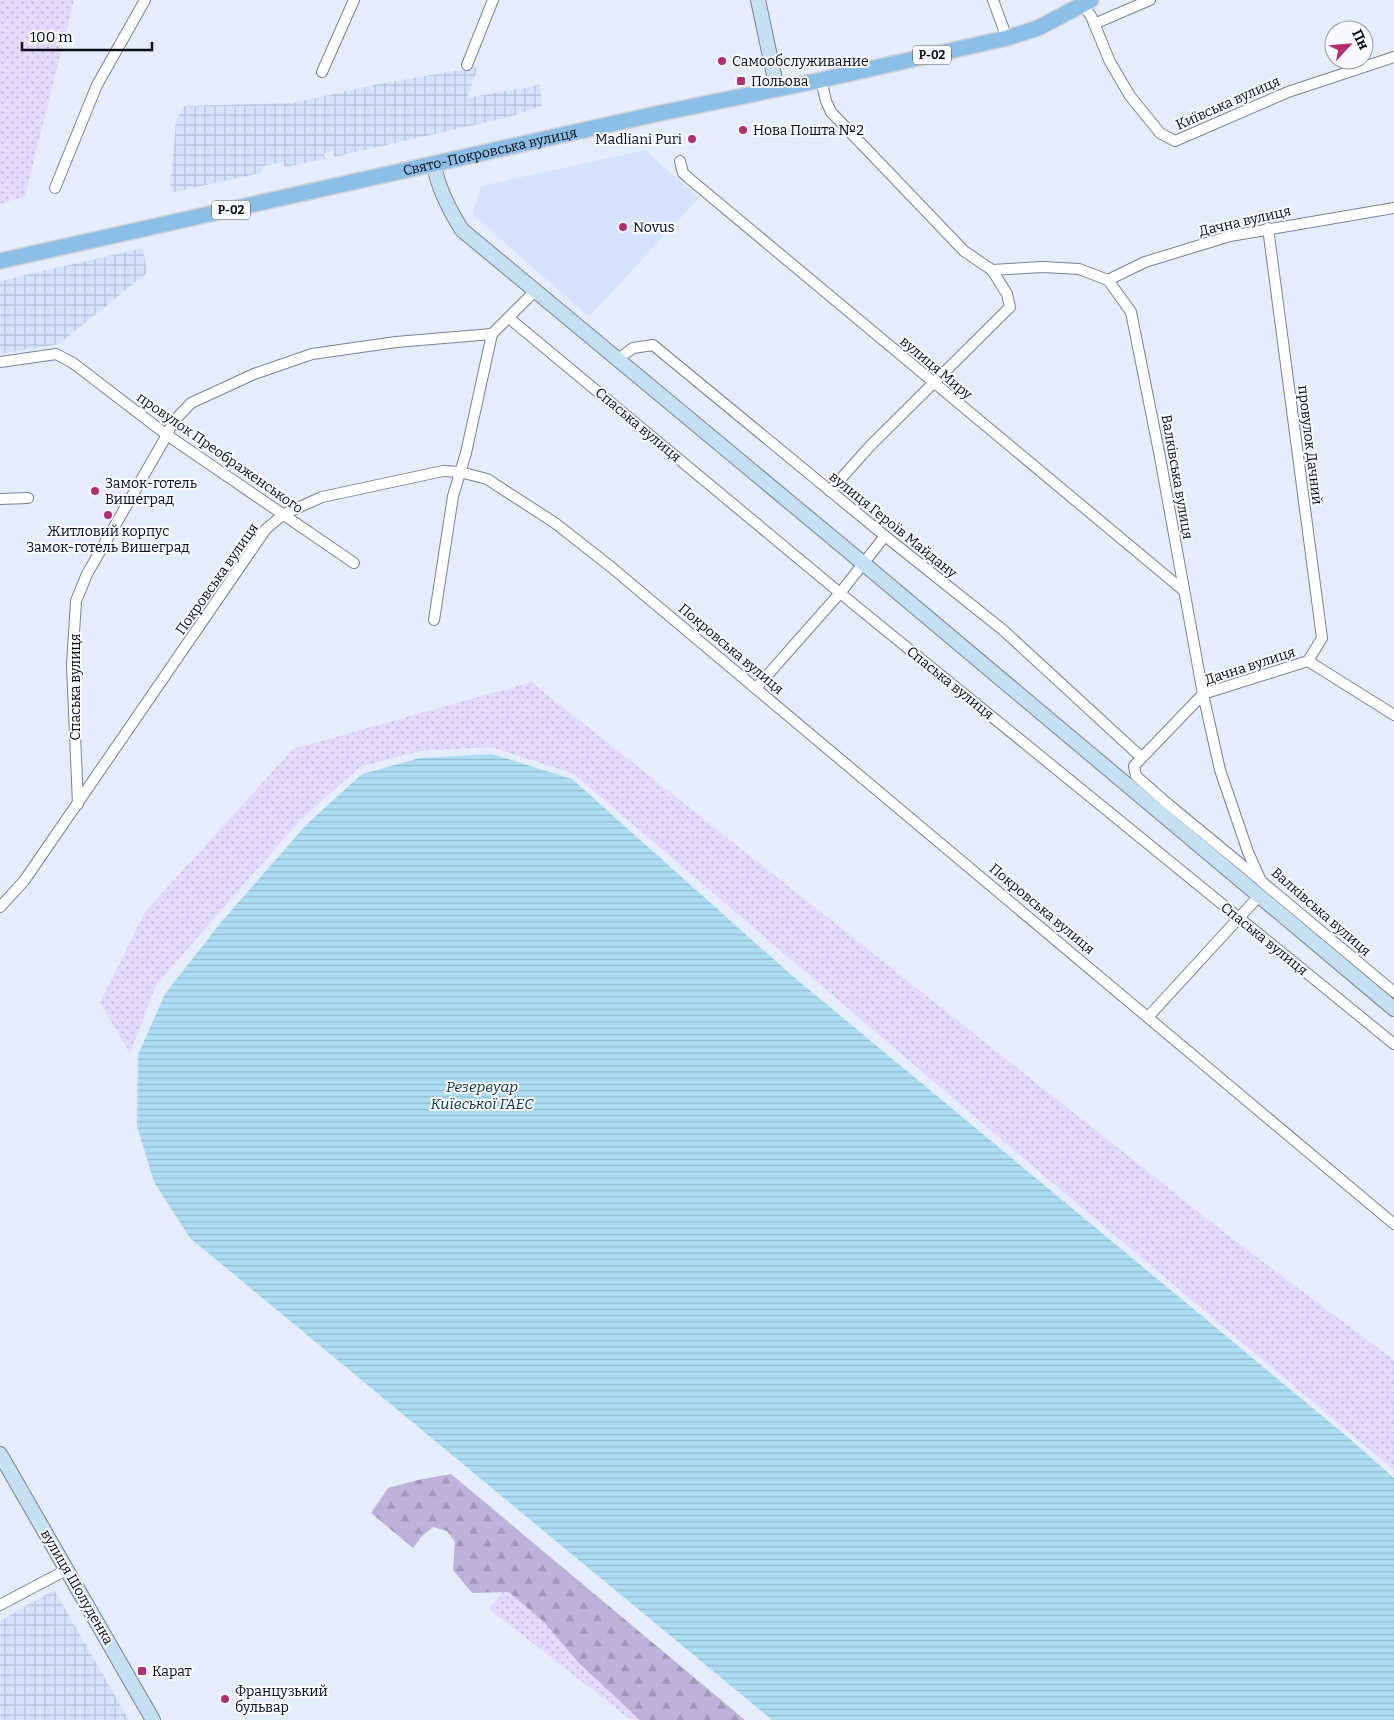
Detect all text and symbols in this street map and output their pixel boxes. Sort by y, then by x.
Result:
scale bar [22,20,152,52]
north arrow [1324,20,1374,70]
text: Пн [1348,27,1372,52]
text: 100 m [30,28,73,46]
road number: Р-02 [913,46,951,64]
place label: Самообслуживание [732,53,869,70]
marker: Самообслуживание [716,55,728,67]
street label: Київська вулиця [1173,72,1283,134]
place label: Польова [751,73,809,90]
marker: Польова [735,75,747,87]
place label: Нова Пошта №2 [753,122,864,139]
street label: Свято-Покровська вулиця [401,123,579,179]
marker: Нова Пошта №2 [737,124,749,136]
place label: Madliani Puri [595,131,682,148]
marker: Madliani Puri [686,133,698,145]
road number: Р-02 [212,200,250,220]
street label: Дачна вулиця [1197,202,1293,240]
place label: Novus [633,219,674,236]
marker: Novus [617,221,629,233]
street label: вулиця Миру [896,333,976,404]
street label: Спаська вулиця [592,384,685,466]
street label: провулок Дачний [1294,384,1326,506]
street label: провулок Преображенського [134,389,306,517]
street label: Валківська вулиця [1158,413,1196,541]
street label: вулиця Героїв Майдану [826,468,961,582]
place label: Замок-готель Вишеград [105,475,197,508]
marker: Замок-готель Вишеград [89,485,101,497]
marker: Житловий корпус Замок-готель Вишеград [102,509,114,521]
street label: Покровська вулиця [172,520,262,638]
place label: Житловий корпус Замок-готель Вишеград [26,523,190,556]
street label: Покровська вулиця [675,600,787,698]
street label: Спаська вулиця [67,633,84,740]
street label: Спаська вулиця [903,643,997,723]
street label: Дачна вулиця [1203,643,1298,689]
street label: Покровська вулиця [986,860,1098,958]
street label: Валківська вулиця [1268,864,1374,960]
street label: Спаська вулиця [1217,899,1311,979]
water label: Резервуар Київської ГАЕС [430,1078,534,1113]
street label: вулиця Шолуденка [37,1526,117,1648]
place label: Карат [152,1663,192,1680]
marker: Карат [136,1665,148,1677]
place label: Французький бульвар [235,1683,328,1716]
marker: Французький бульвар [219,1693,231,1705]

